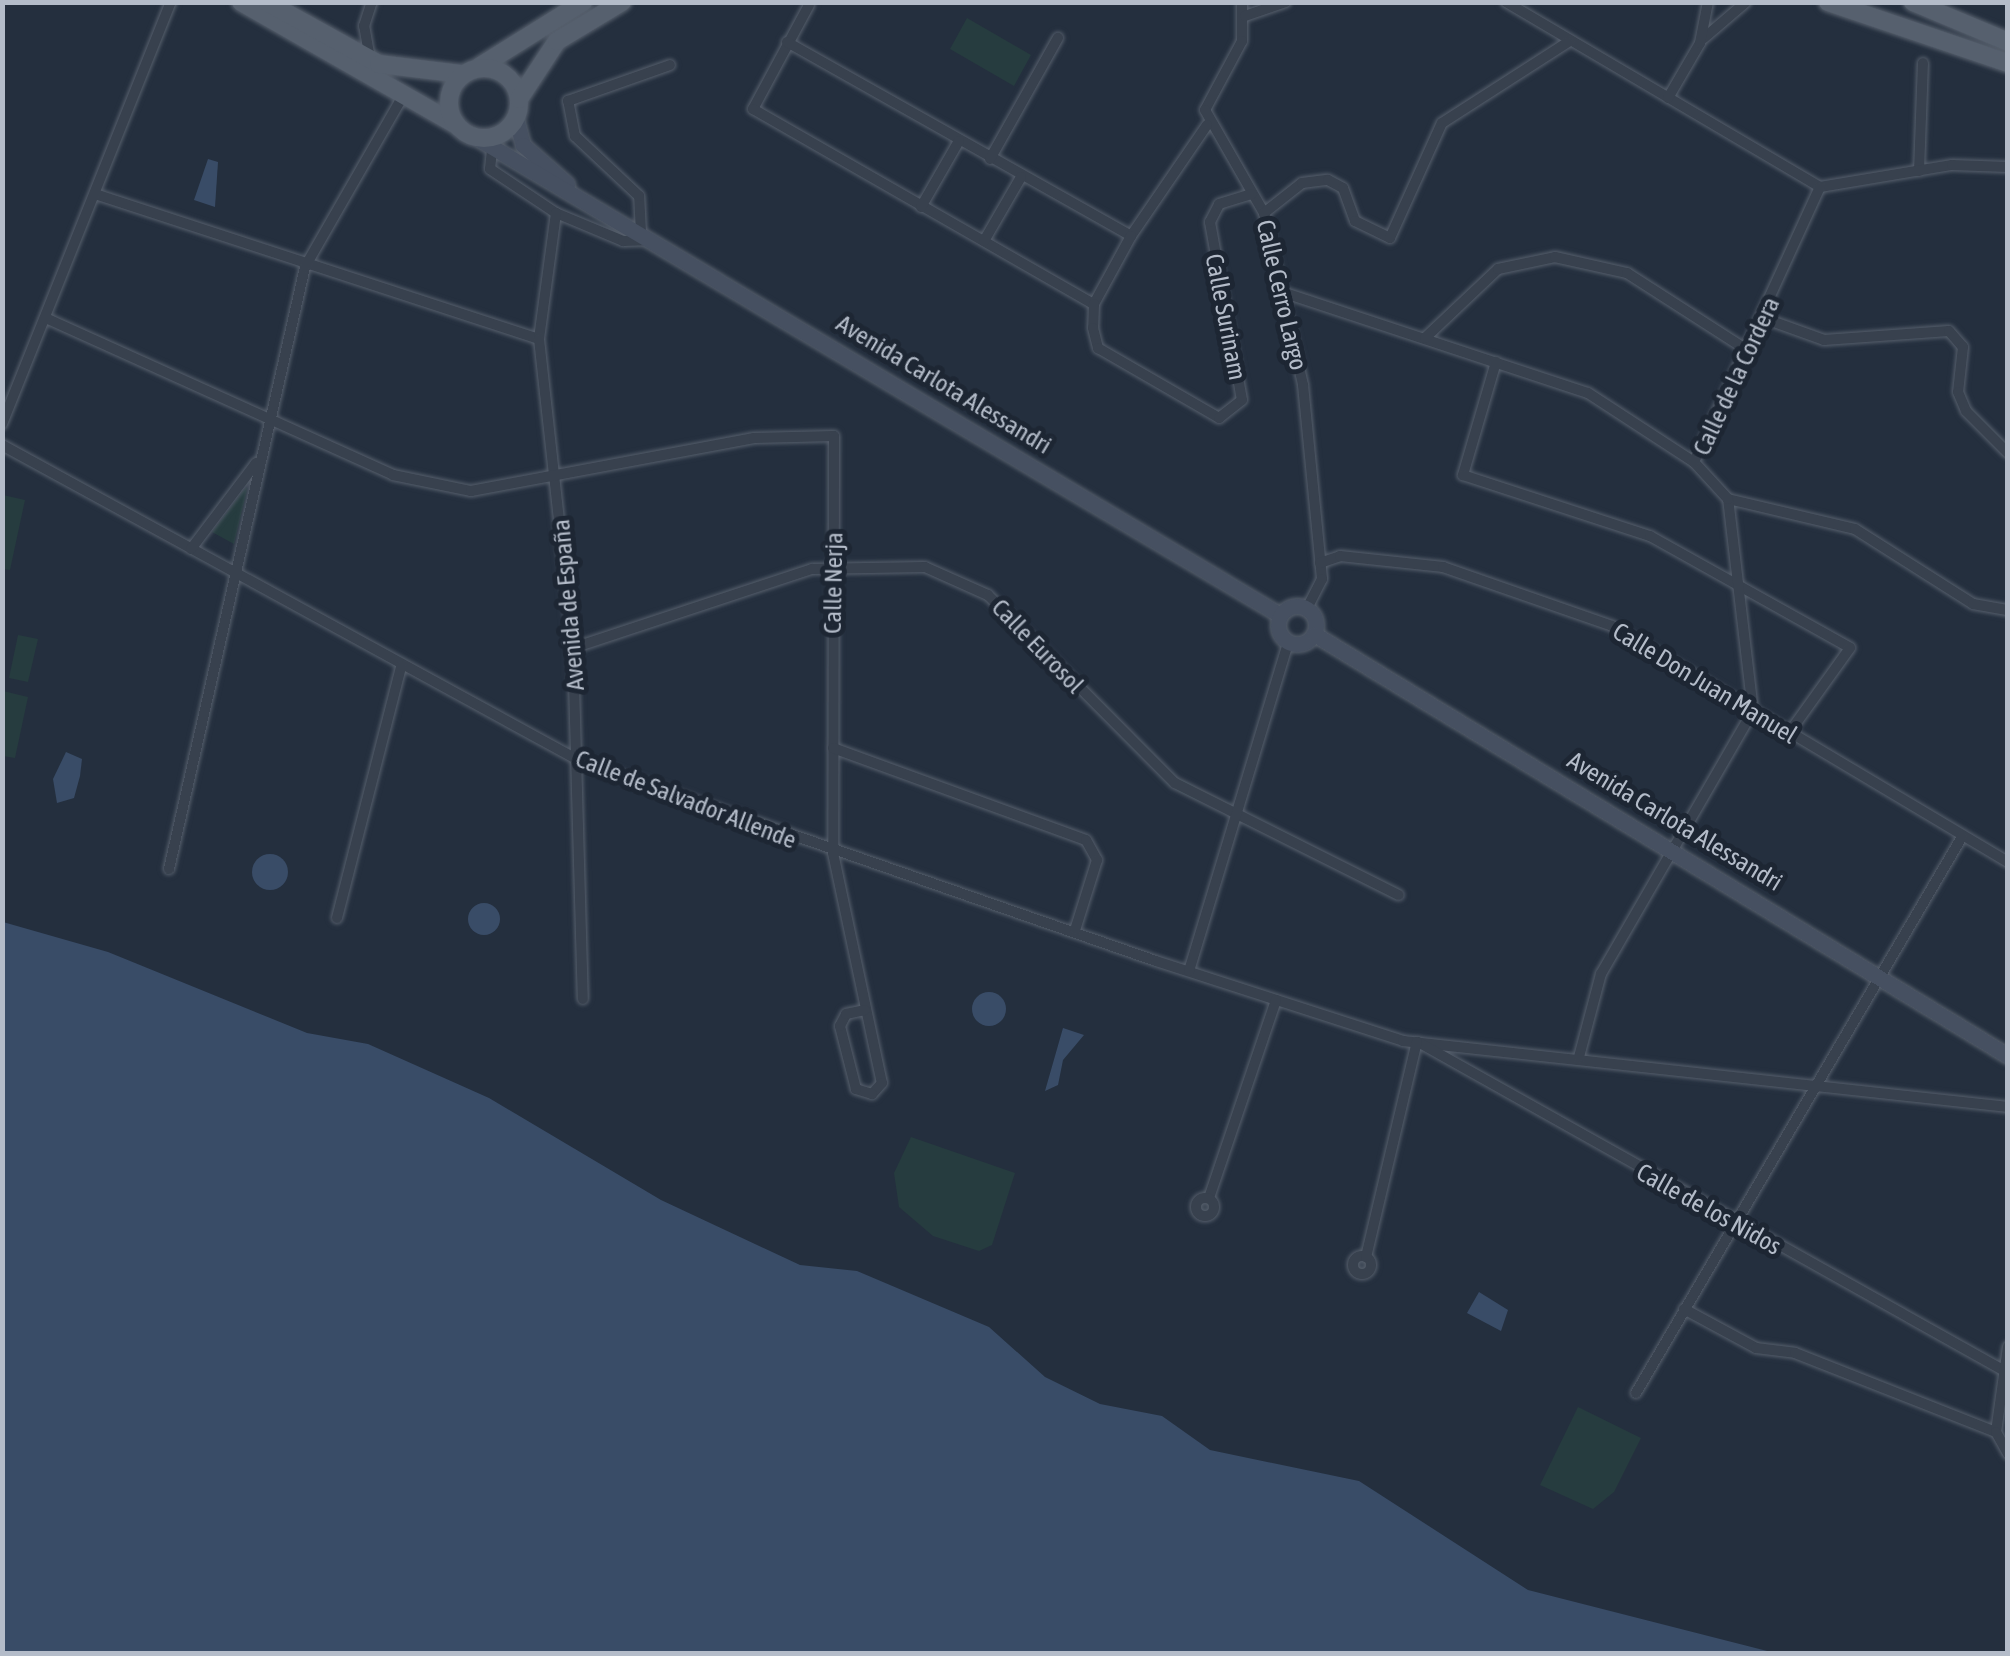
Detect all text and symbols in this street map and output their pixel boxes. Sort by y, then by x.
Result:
street label: Calle Cerro Largo [1250,217,1314,373]
street label: Calle Surinam [1199,251,1253,383]
street label: Calle de la Cordera [1686,292,1786,460]
street label: Avenida Carlota Alessandri [831,308,1057,460]
street label: Avenida de España [546,518,590,692]
street label: Calle Nerja [817,532,849,634]
street label: Calle Eurosol [986,593,1090,699]
street label: Calle Don Juan Manuel [1607,616,1803,750]
street label: Calle de Salvador Allende [572,743,800,855]
street label: Avenida Carlota Alessandri [1562,745,1788,897]
street label: Calle de los Nidos [1632,1157,1786,1261]

